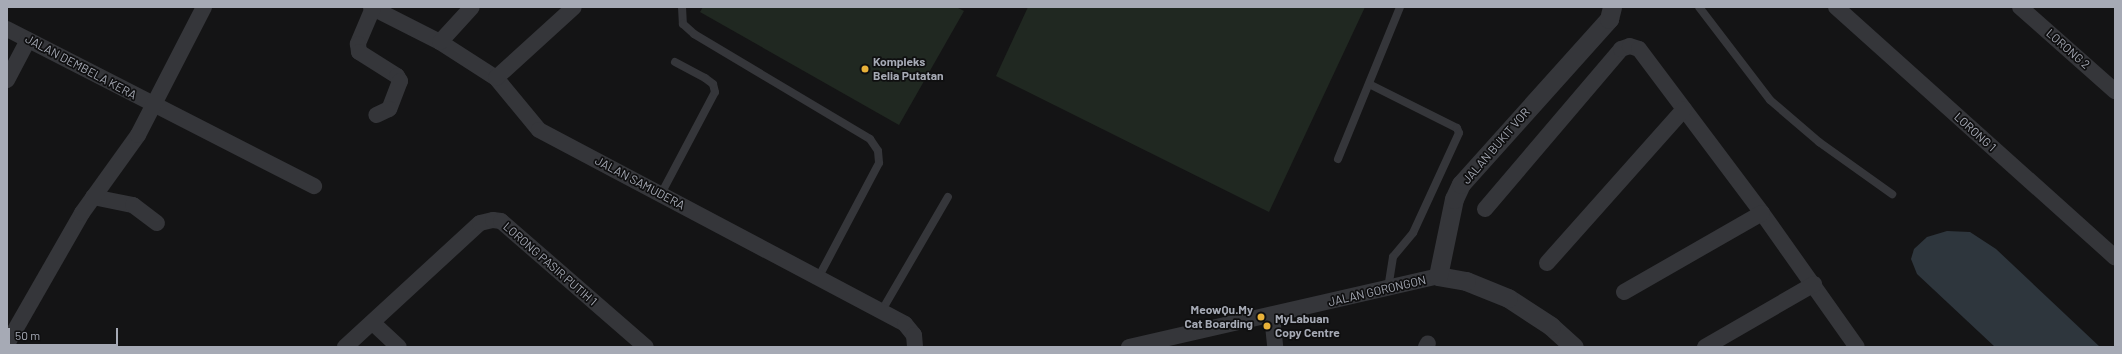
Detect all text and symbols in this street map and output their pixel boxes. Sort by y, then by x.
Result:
street label: LORONG 2 [2043,26,2093,72]
street label: JALAN DEMBELA KERA [23,32,139,102]
place label: Kompleks Belia Putatan [873,55,944,83]
marker: Kompleks Belia Putatan [860,64,870,74]
street label: JALAN BUKIT VOR [1459,105,1533,187]
street label: LORONG 1 [1951,110,1999,154]
street label: JALAN SAMUDERA [593,153,687,213]
street label: LORONG PASIR PUTIH 1 [500,219,600,309]
street label: JALAN GORONGON [1327,273,1427,309]
place label: MeowQu.My Cat Boarding [1185,303,1253,331]
marker: MeowQu.My Cat Boarding [1256,312,1266,322]
place label: MyLabuan Copy Centre [1275,312,1340,340]
scale bar [10,320,120,346]
marker: MyLabuan Copy Centre [1262,321,1272,331]
text: 50 m [15,328,40,342]

